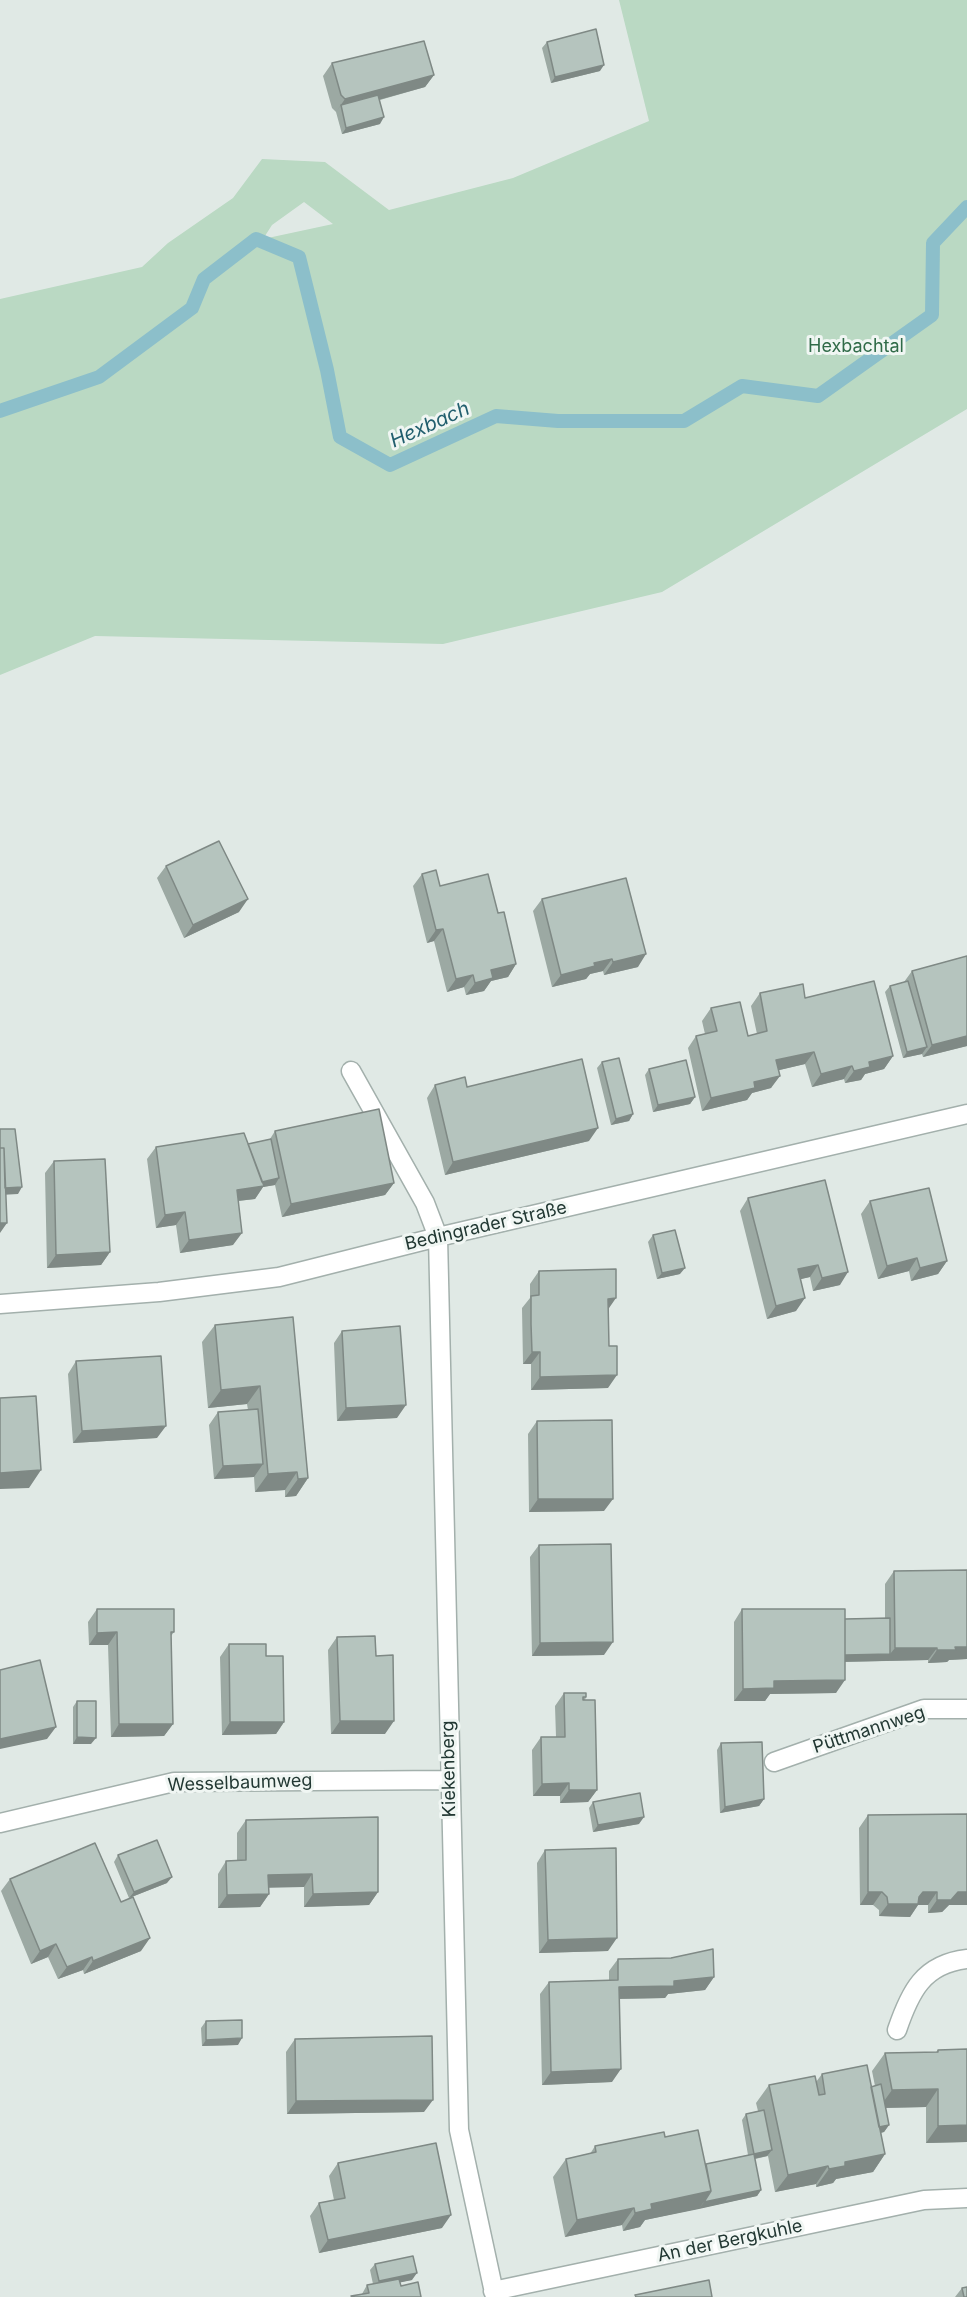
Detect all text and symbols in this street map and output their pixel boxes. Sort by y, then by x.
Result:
park label: Hexbachtal [808,336,904,358]
water label: Hexbach [386,397,474,453]
street label: Bedingrader Straße [403,1197,569,1255]
street label: Püttmannweg [810,1702,928,1758]
street label: Kiekenberg [437,1720,461,1818]
street label: Wesselbaumweg [167,1770,313,1796]
street label: An der Bergkuhle [656,2215,804,2267]

